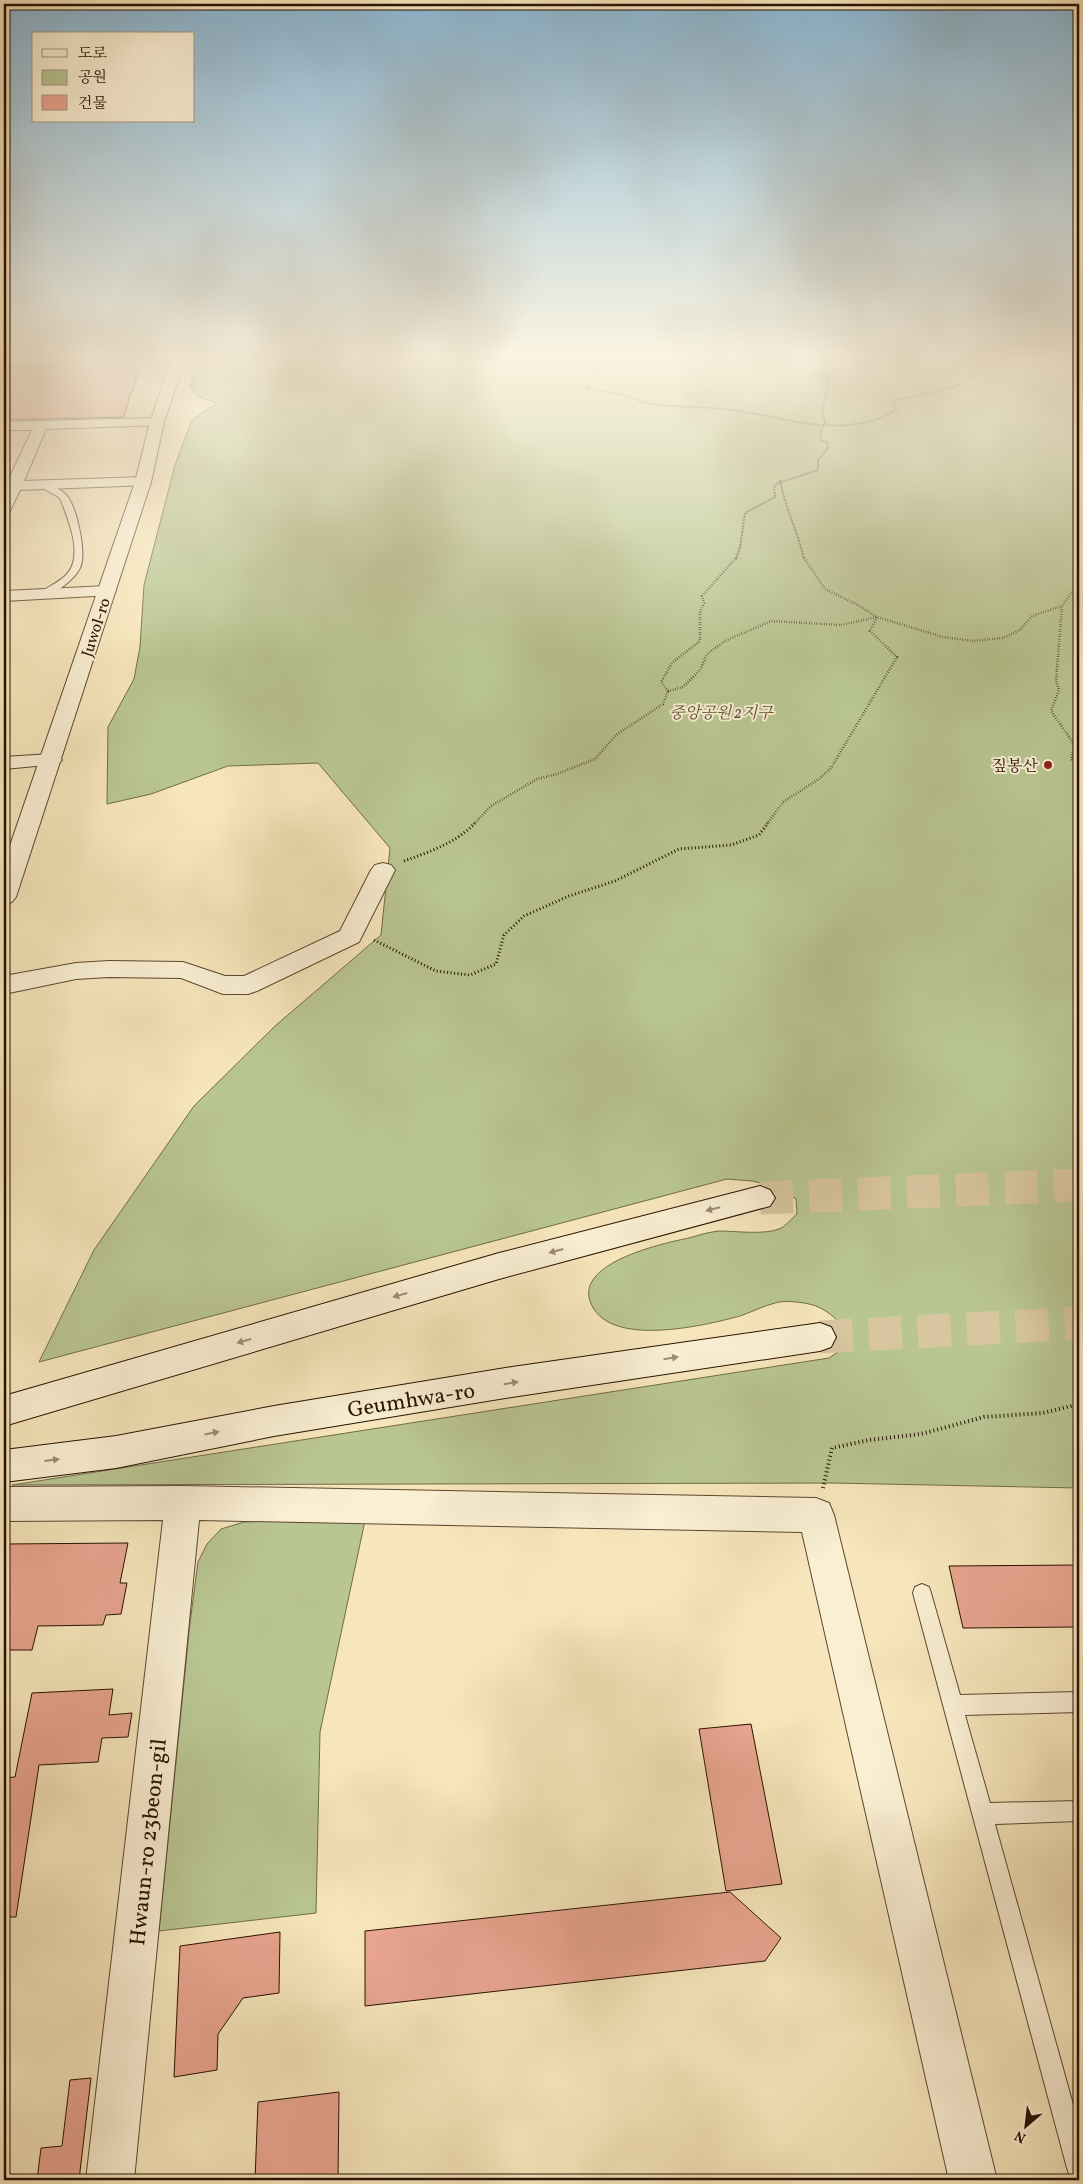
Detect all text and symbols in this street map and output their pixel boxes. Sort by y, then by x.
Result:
legend [32,32,195,122]
text: 도로 [78,44,107,65]
text: 공원 [78,68,107,89]
text: 건물 [78,94,107,115]
street label: Juwol-ro [77,595,117,660]
park label: 중앙공원 2지구 [669,703,774,725]
place label: 짚봉산 [992,756,1039,778]
marker: 짚봉산 [1042,759,1054,771]
one-way arrow [706,1206,721,1214]
one-way arrow [548,1247,563,1255]
one-way arrow [392,1292,407,1300]
one-way arrow [236,1338,251,1346]
one-way arrow [664,1354,680,1362]
street label: Geumhwa-ro [345,1376,477,1427]
one-way arrow [503,1378,519,1386]
one-way arrow [205,1429,220,1437]
one-way arrow [44,1456,60,1464]
street label: Hwaun-ro 23beon-gil [123,1737,176,1947]
north arrow [1000,2102,1050,2152]
text: N [1012,2125,1030,2147]

